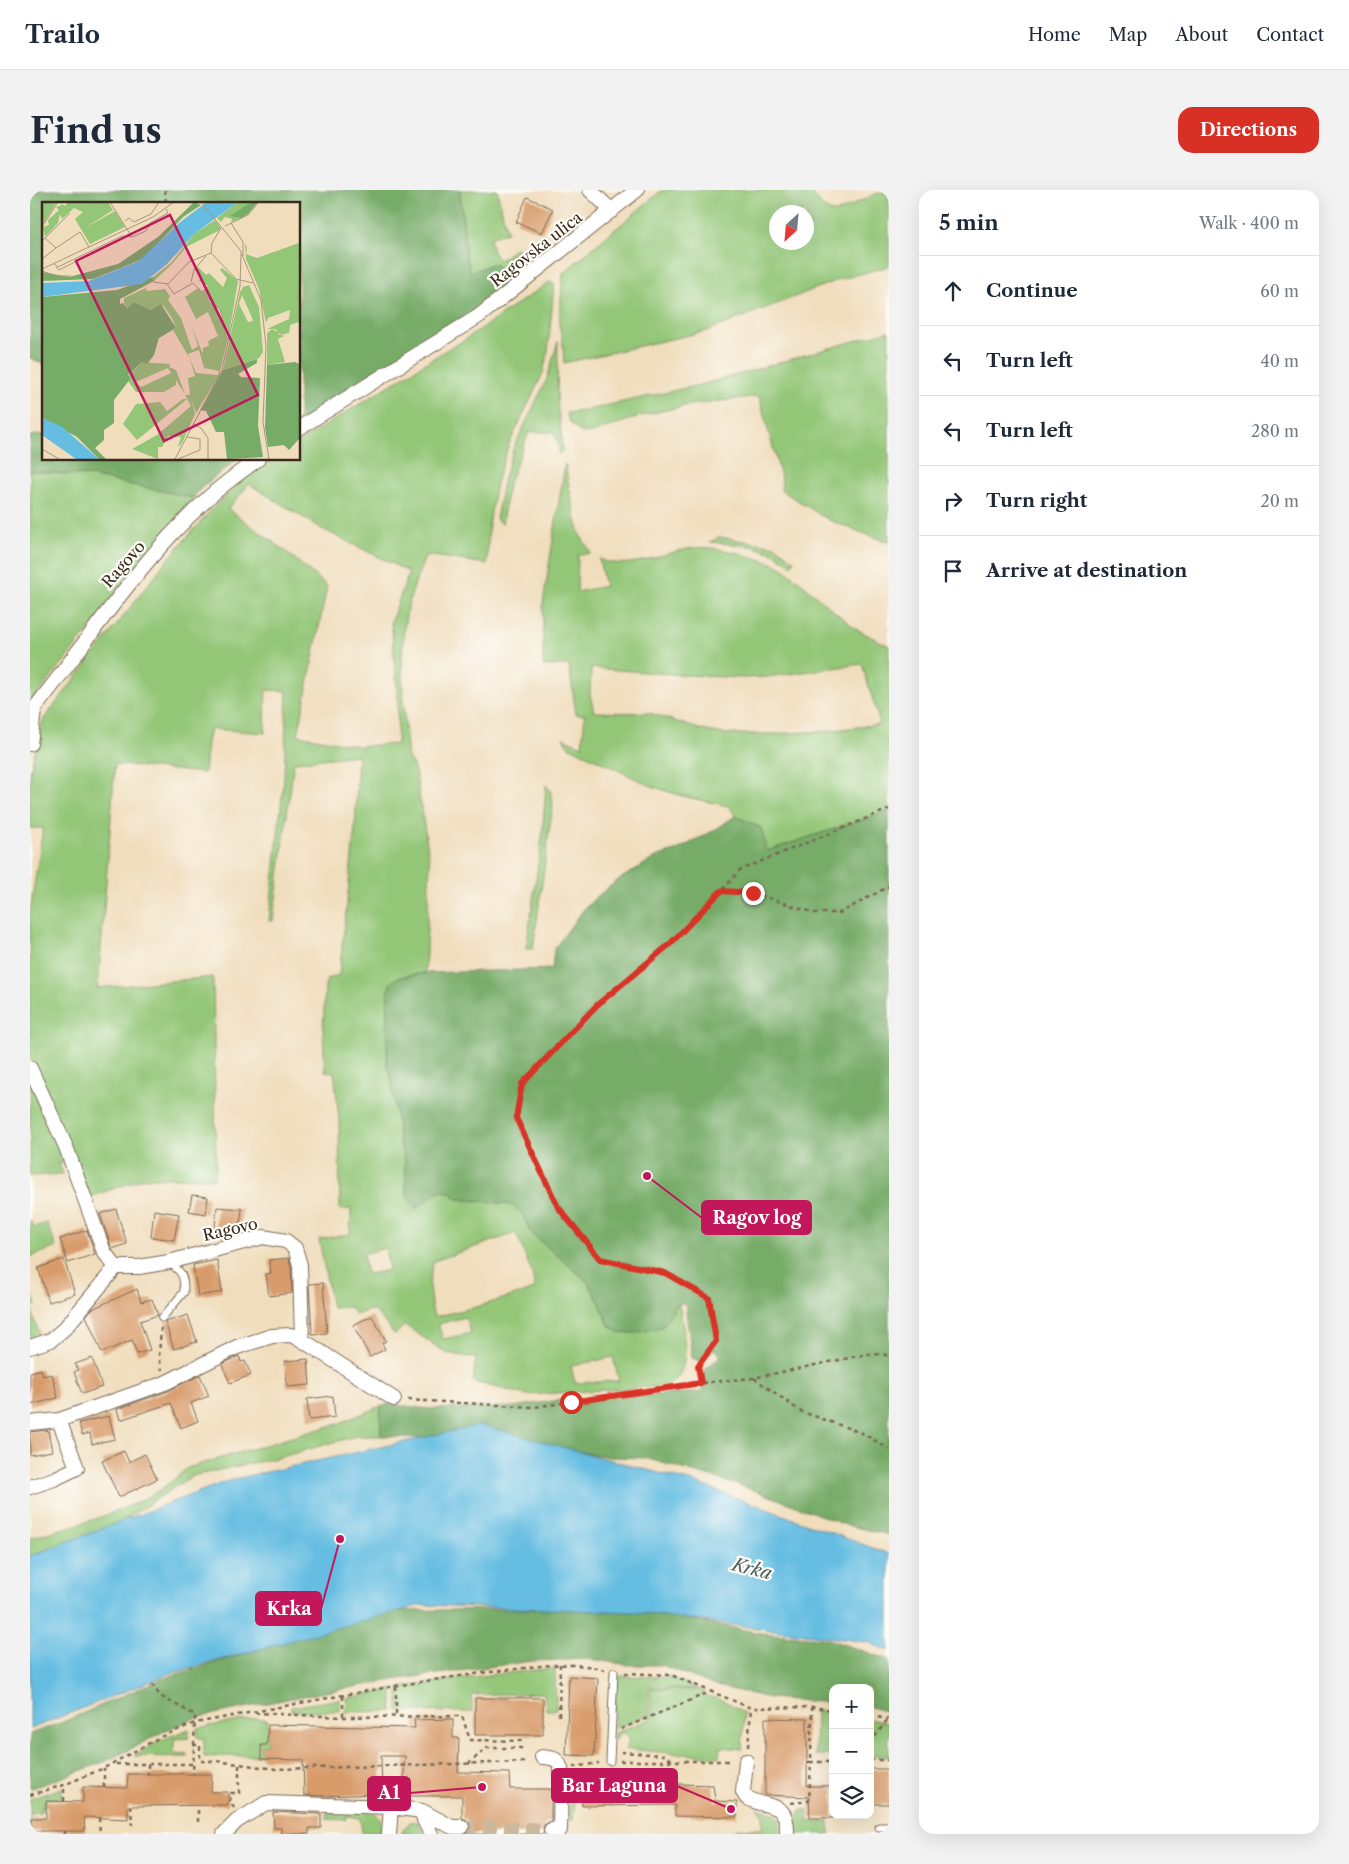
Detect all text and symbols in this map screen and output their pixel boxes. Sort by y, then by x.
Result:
text: Trailo [25,20,100,49]
text: Home [1028,24,1081,46]
text: Map [1109,24,1147,46]
text: About [1175,24,1228,46]
text: Contact [1256,24,1324,46]
button: Directions [1178,107,1319,153]
text: Find us [30,109,162,152]
inset map [42,202,300,460]
north arrow [769,205,814,250]
street label: Ragovska ulica [486,207,586,291]
text: 5 min [939,210,999,235]
text: Walk · 400 m [1199,213,1299,233]
icon: ahead [939,277,967,305]
text: Continue [986,279,1078,302]
text: 60 m [1260,281,1299,301]
icon: left [939,347,967,375]
text: Turn left [986,349,1073,372]
text: 40 m [1260,351,1299,371]
icon: left [939,417,967,445]
text: Turn left [986,419,1073,442]
text: 280 m [1251,421,1299,441]
icon: right [939,487,967,515]
text: Turn right [986,489,1087,512]
text: 20 m [1260,491,1299,511]
street label: Ragovo [97,536,149,592]
icon: arrive [939,557,967,585]
text: Arrive at destination [986,559,1187,582]
route end [742,882,765,905]
callout: Ragov log [702,1201,811,1234]
text: Ragov log [713,1207,802,1229]
street label: Ragovo [201,1213,260,1245]
route start [560,1391,583,1414]
water label: Krka [728,1553,774,1585]
callout: Krka [256,1592,321,1625]
text: Krka [266,1598,312,1620]
map controls [829,1684,874,1819]
button: + [829,1684,874,1729]
button: − [829,1729,874,1774]
callout: Bar Laguna [552,1769,677,1802]
button: layers [829,1774,874,1819]
text: Bar Laguna [562,1775,667,1797]
callout: A1 [368,1777,410,1810]
text: A1 [377,1782,400,1804]

